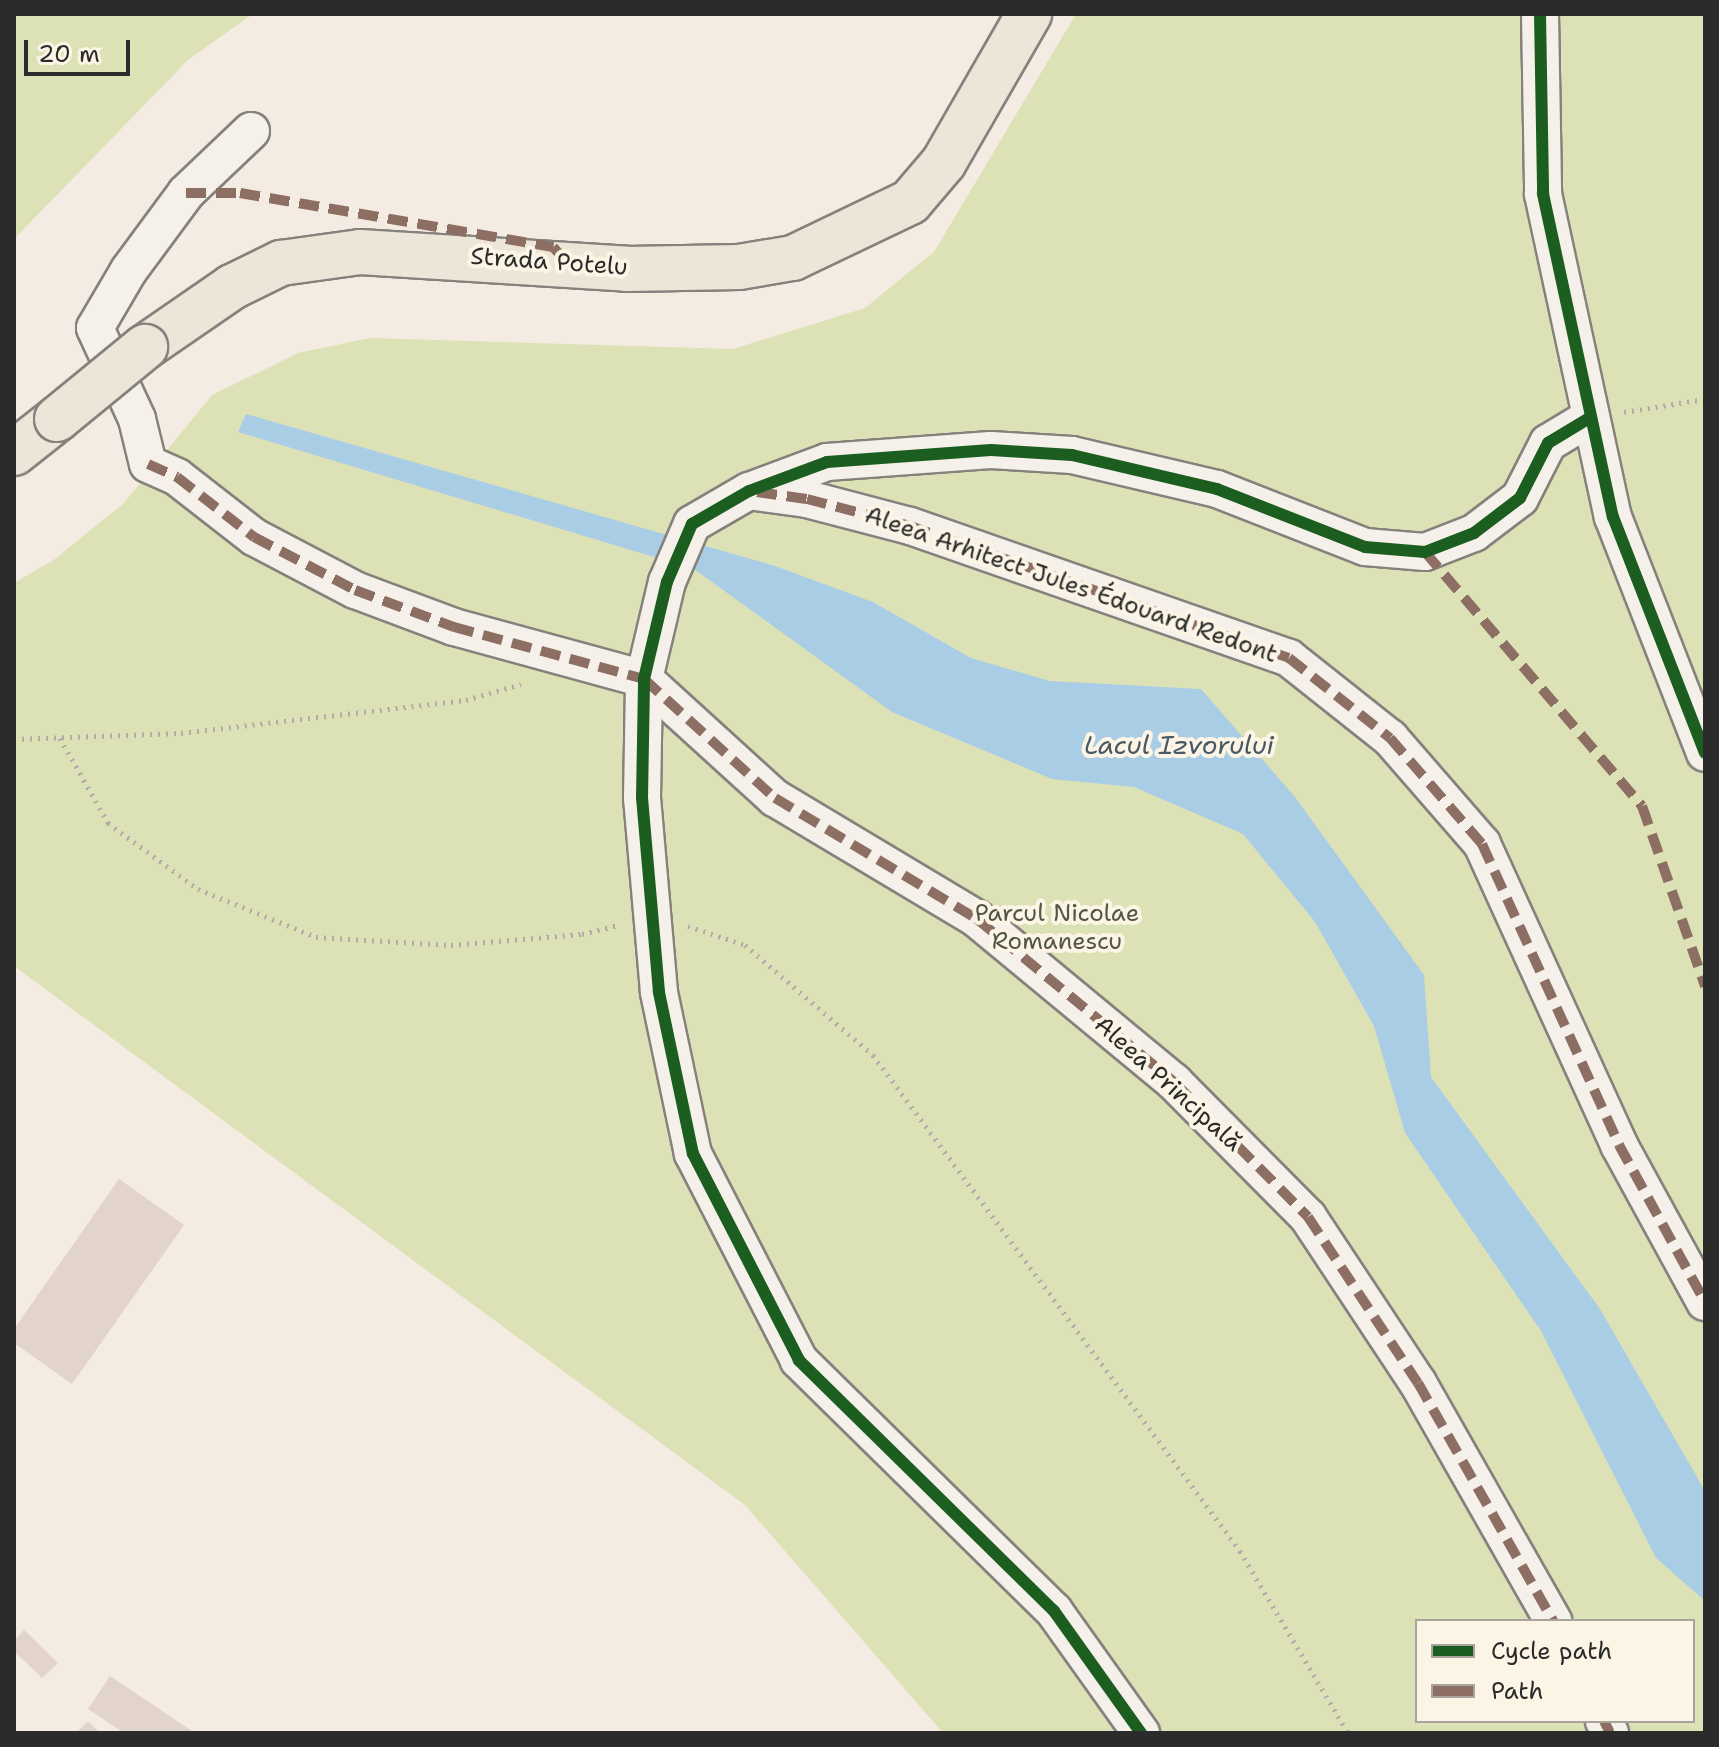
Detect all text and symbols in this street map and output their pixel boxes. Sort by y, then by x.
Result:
scale bar [28,24,134,74]
text: 20 m [38,38,100,70]
street label: Strada Potelu [469,242,629,282]
street label: Aleea Arhitect Jules Édouard Redont [861,501,1281,669]
water label: Lacul Izvorului [1084,729,1274,761]
park label: Parcul Nicolae Romanescu [975,900,1139,956]
street label: Aleea Principală [1089,1010,1247,1158]
legend [1415,1619,1695,1723]
text: Cycle path [1491,1635,1612,1667]
text: Path [1491,1675,1543,1707]

